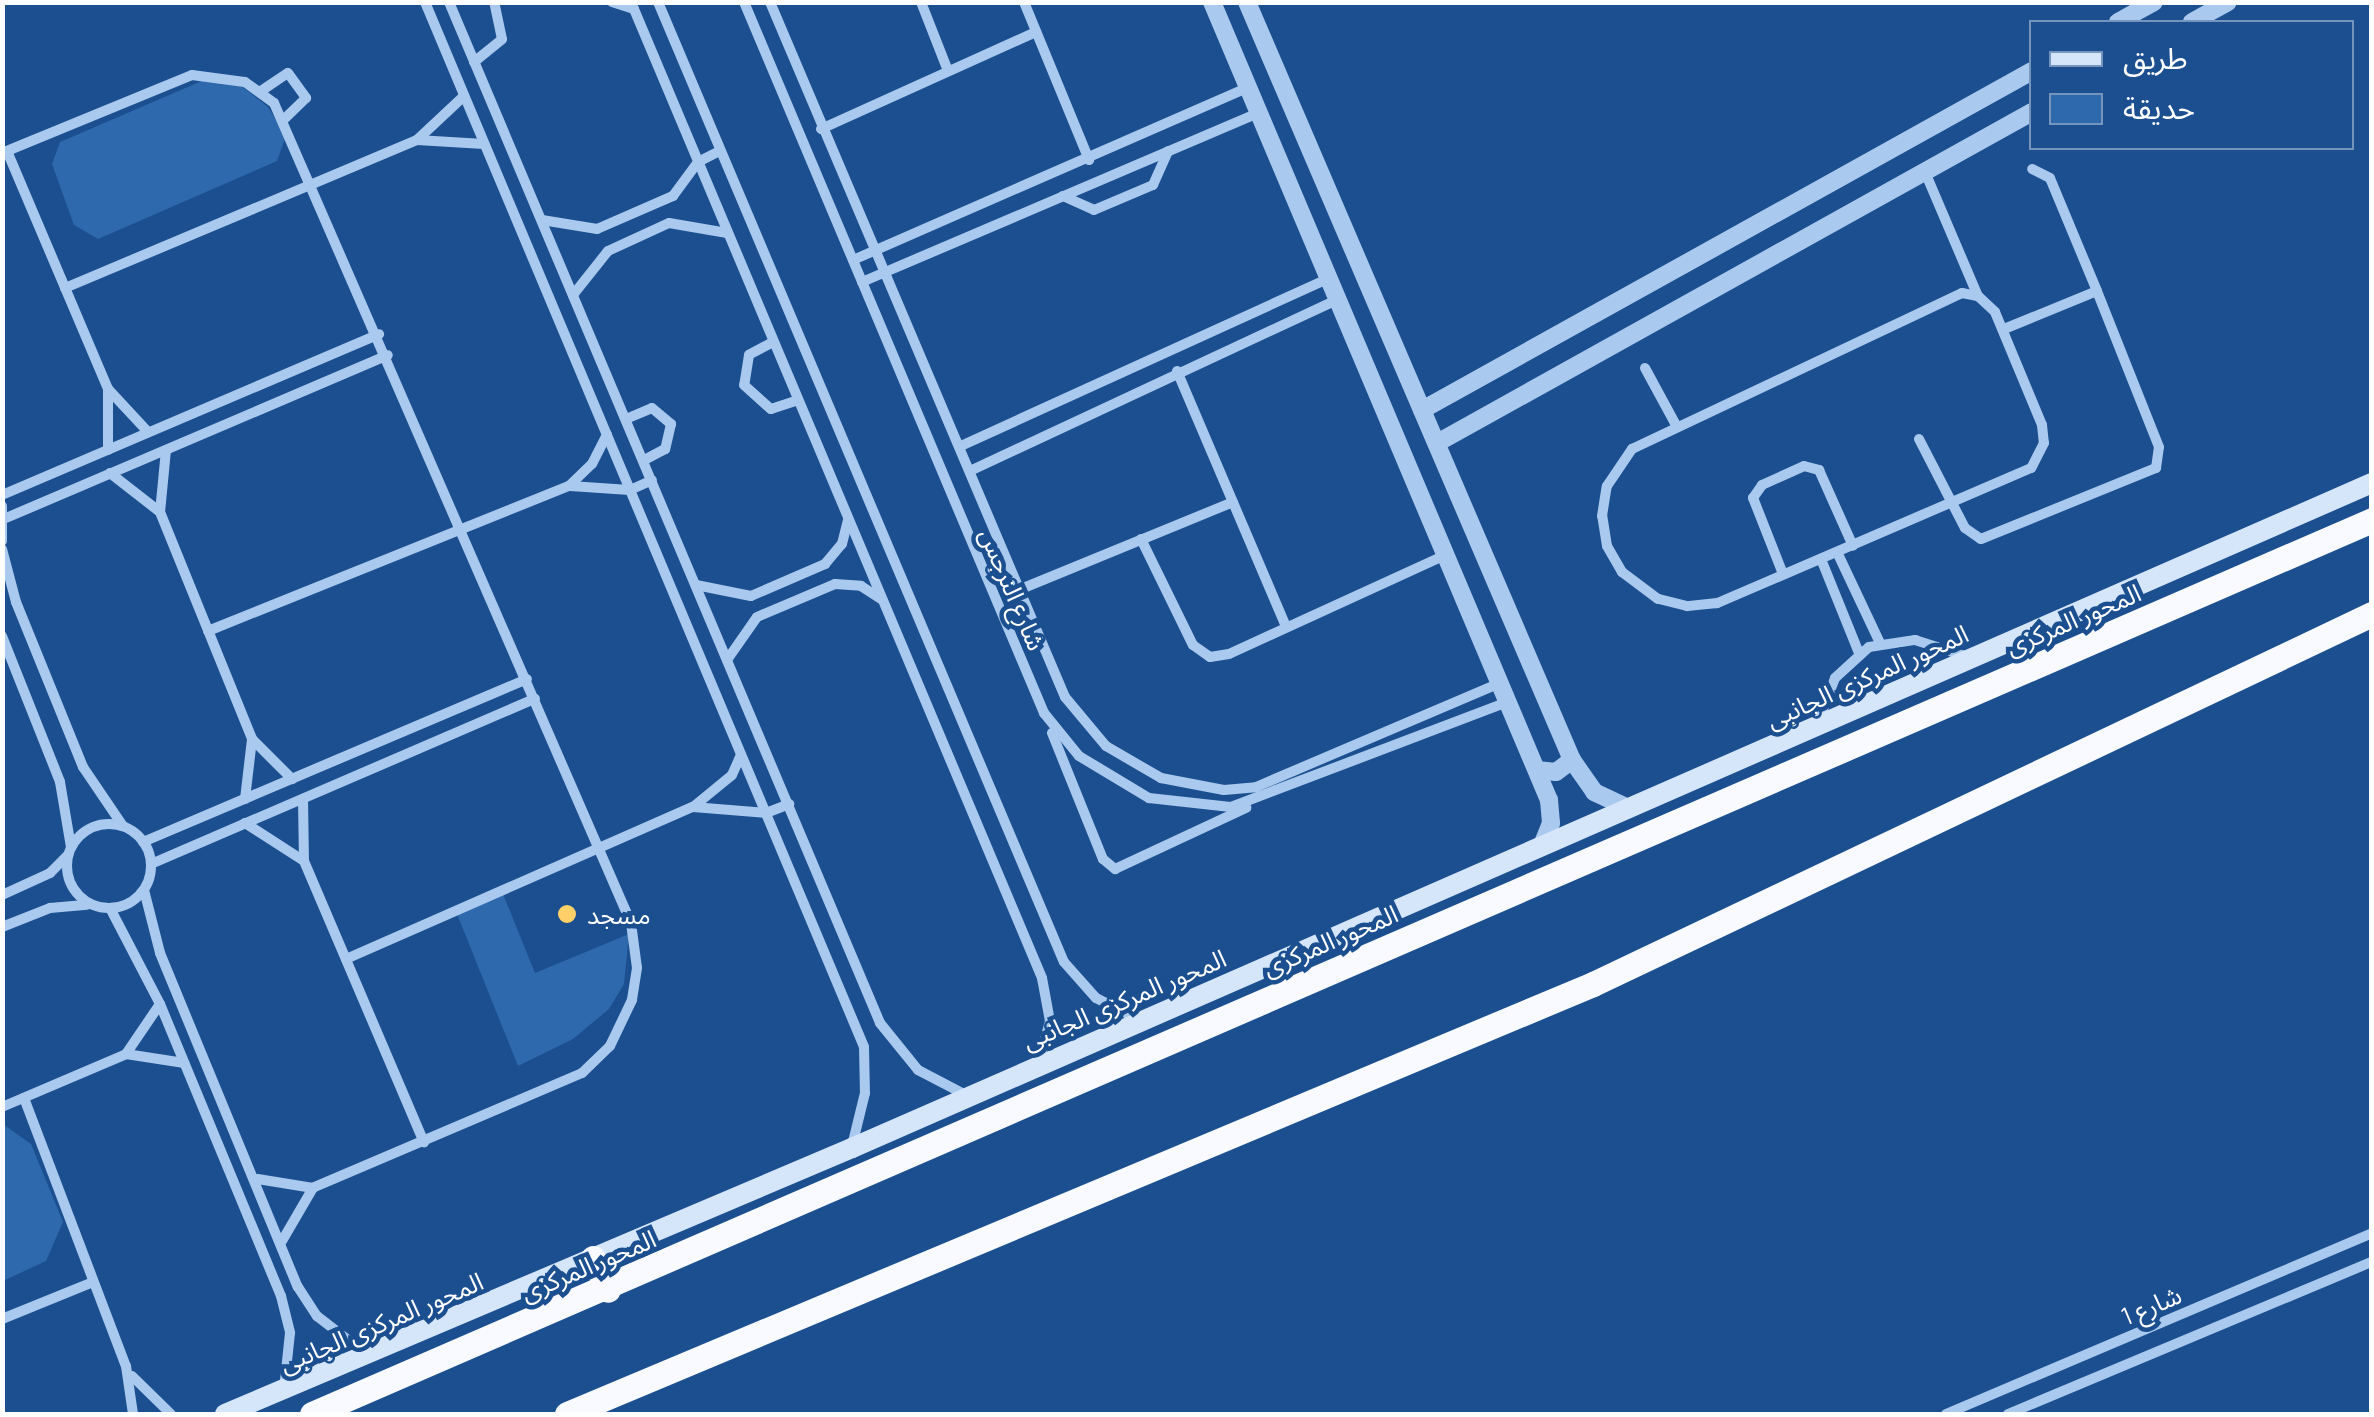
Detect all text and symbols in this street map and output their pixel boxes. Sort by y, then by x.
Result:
legend [2029,20,2354,150]
text: طريق [2123,39,2188,75]
text: حديقة [2123,89,2195,125]
street label: شارع النرجس [974,523,1052,655]
street label: المحور المركزى [2001,577,2145,661]
street label: المحور المركزى الجانبى [1761,618,1973,734]
street label: المحور المركزى [1258,898,1402,982]
place label: مسجد [587,899,651,929]
marker: مسجد [556,903,578,925]
street label: المحور المركزى الجانبى [1018,943,1230,1055]
street label: المحور المركزى [516,1223,660,1307]
street label: المحور المركزى الجانبى [275,1266,487,1378]
street label: شارع 1 [2116,1279,2186,1331]

